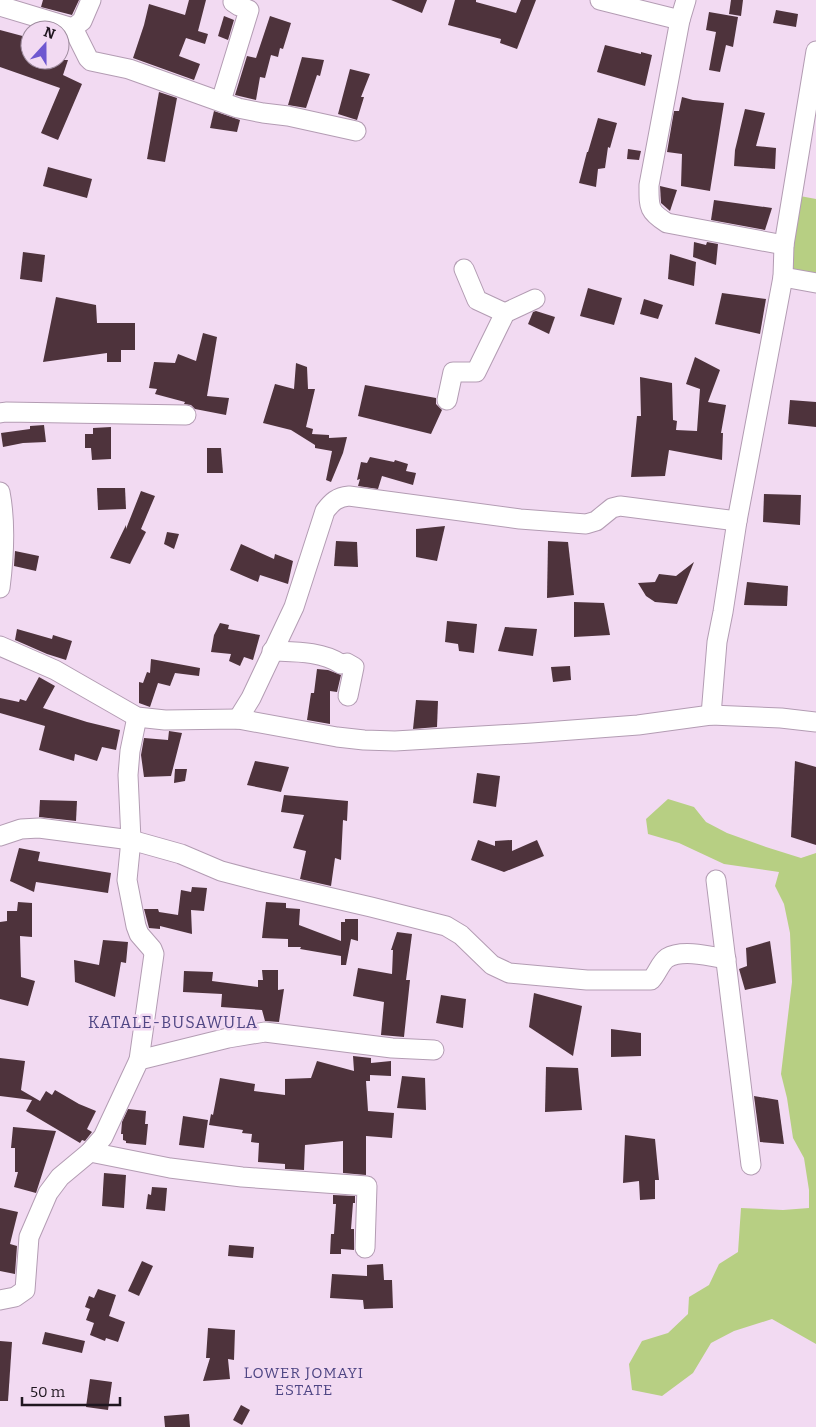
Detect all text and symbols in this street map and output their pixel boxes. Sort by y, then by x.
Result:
north arrow [20,20,70,70]
text: N [41,23,58,43]
district label: KATALE-BUSAWULA [88,1013,258,1032]
district label: LOWER JOMAYI ESTATE [244,1364,364,1399]
scale bar [22,1374,120,1406]
text: 50 m [30,1383,66,1401]

